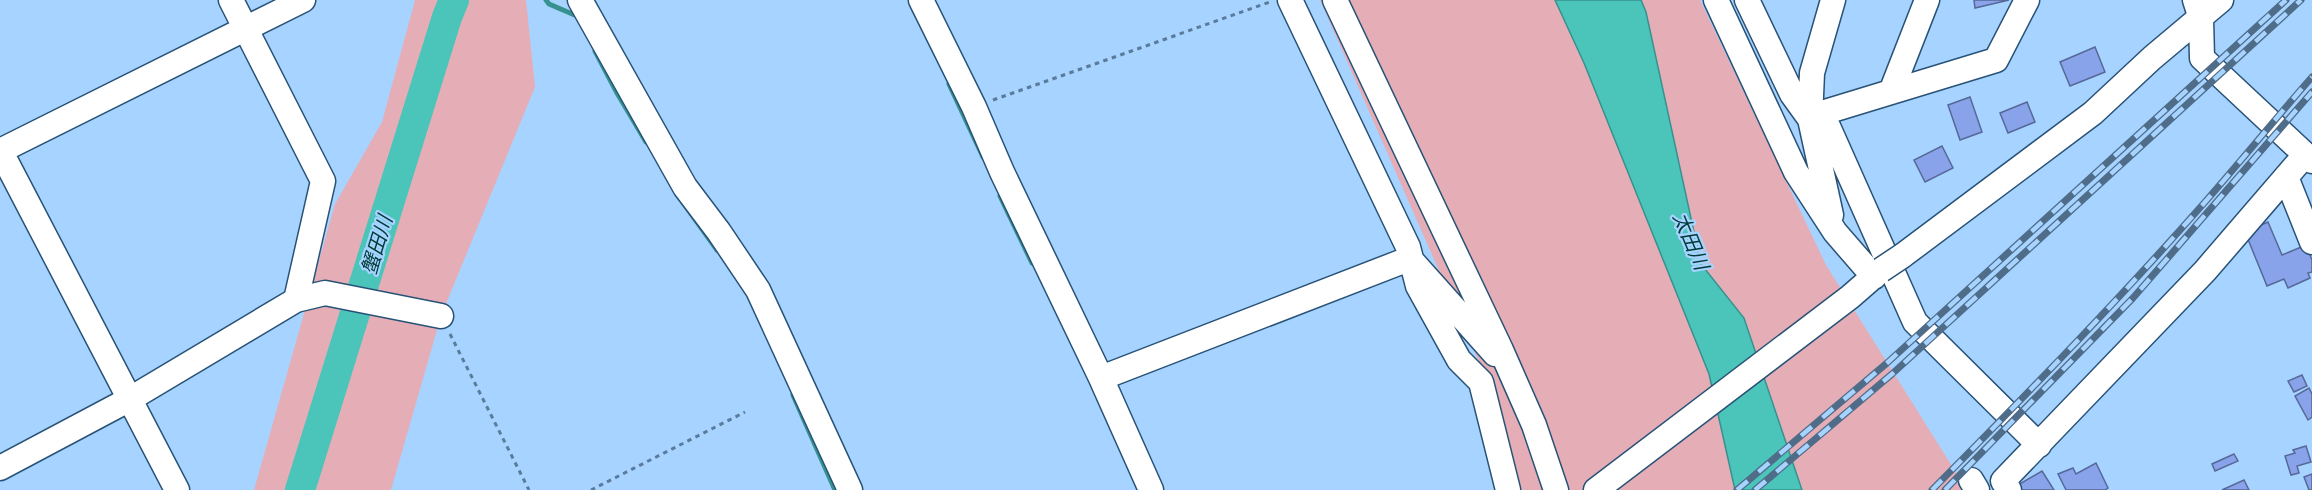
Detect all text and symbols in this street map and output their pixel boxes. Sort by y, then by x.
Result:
water label: 太田川 [1666,208,1716,276]
water label: 蟹田川 [355,210,400,278]

